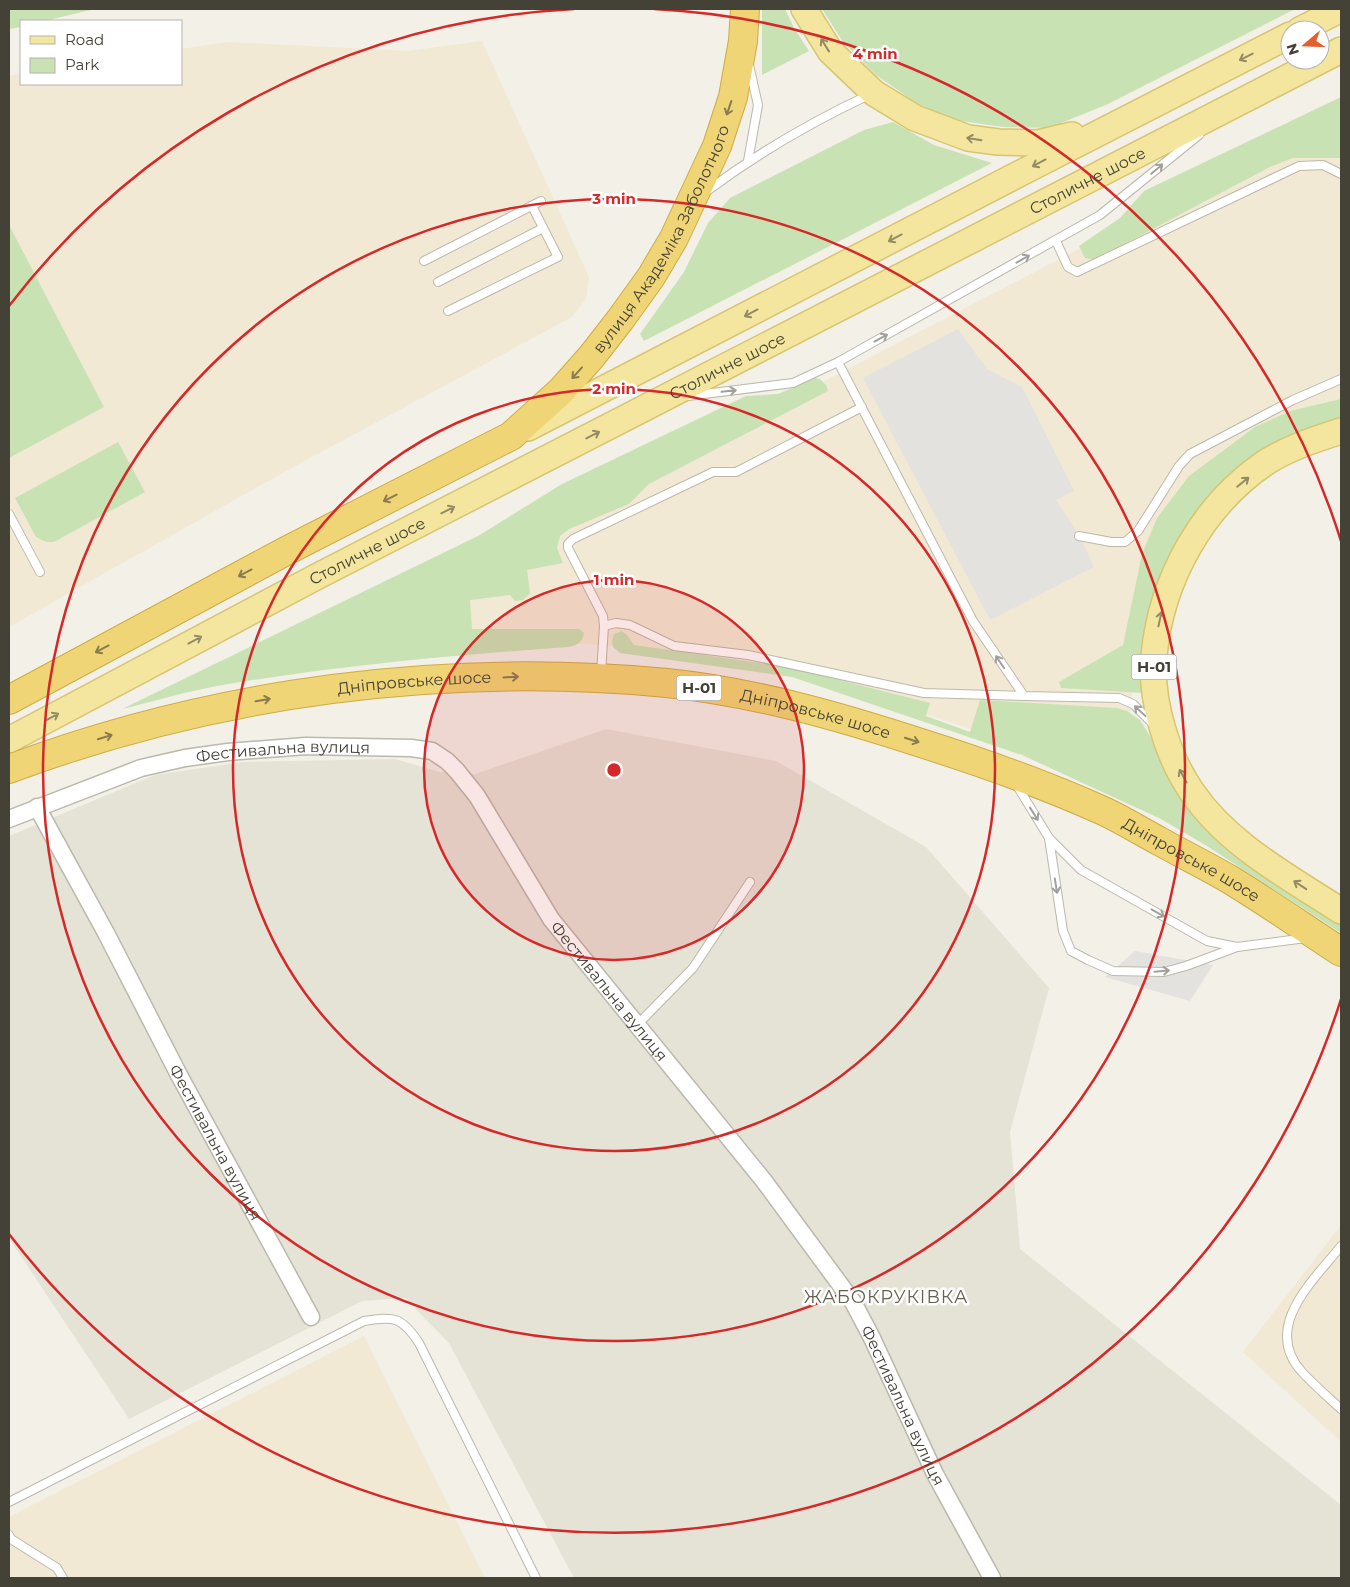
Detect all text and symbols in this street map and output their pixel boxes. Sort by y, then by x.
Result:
legend [20,20,182,85]
north arrow [1280,20,1330,70]
text: Road [65,30,104,49]
one-way arrow [820,38,830,52]
text: N [1282,41,1303,58]
text: 4 min [852,44,898,63]
one-way arrow [1239,52,1254,62]
text: Park [65,55,99,74]
one-way arrow [724,100,734,116]
street label: вулиця Академіка Заболотного [589,123,733,357]
one-way arrow [967,133,983,143]
street label: Столичне шосе [1026,143,1149,219]
one-way arrow [1032,158,1047,168]
one-way arrow [1151,164,1164,175]
text: 3 min [591,189,636,208]
one-way arrow [888,233,903,243]
one-way arrow [1015,254,1030,264]
one-way arrow [744,308,759,318]
street label: Столичне шосе [666,328,789,404]
one-way arrow [873,333,888,343]
one-way arrow [571,367,583,380]
text: 2 min [592,379,636,398]
one-way arrow [721,386,737,396]
one-way arrow [585,430,600,440]
one-way arrow [1236,477,1249,488]
one-way arrow [382,493,397,503]
one-way arrow [440,505,455,514]
street label: Столичне шосе [306,514,429,589]
one-way arrow [239,568,253,578]
text: 1 min [594,570,634,589]
one-way arrow [1156,611,1165,627]
one-way arrow [187,635,202,644]
one-way arrow [96,645,110,655]
road number: Н-01 [1132,654,1176,680]
one-way arrow [995,655,1005,669]
street label: Дніпровське шосе [336,668,492,698]
one-way arrow [503,672,519,681]
road number: Н-01 [676,676,722,700]
street label: Дніпровське шосе [739,685,893,743]
one-way arrow [254,694,270,704]
one-way arrow [1134,705,1147,717]
one-way arrow [44,712,59,722]
one-way arrow [96,732,112,742]
one-way arrow [904,736,919,745]
street label: Фестивальна вулиця [195,737,370,766]
centre of rings [605,761,623,779]
one-way arrow [1177,769,1187,783]
one-way arrow [1029,806,1039,820]
street label: Дніпровське шосе [1119,814,1263,906]
one-way arrow [1052,877,1062,893]
one-way arrow [1294,880,1308,890]
one-way arrow [1150,909,1165,919]
street label: Фестивальна вулиця [547,918,672,1065]
one-way arrow [1154,966,1170,976]
street label: Фестивальна вулиця [165,1061,265,1224]
district label: ЖАБОКРУКІВКА [804,1286,968,1308]
street label: Фестивальна вулиця [857,1322,948,1489]

